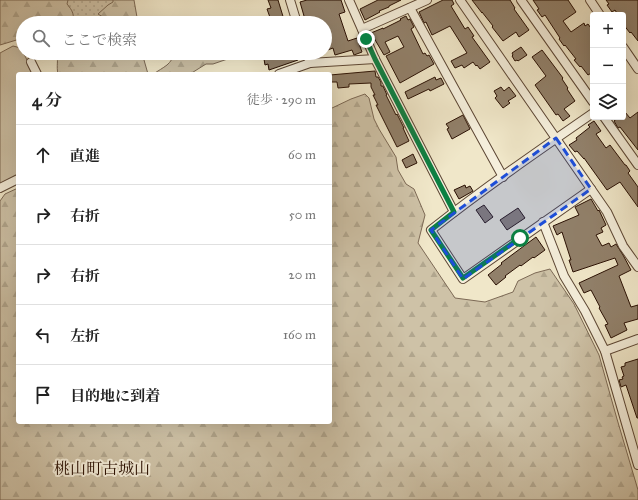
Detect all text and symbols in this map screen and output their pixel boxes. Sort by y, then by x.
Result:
map controls [590,12,626,120]
button: + [590,12,626,48]
search box [16,16,332,60]
icon: search [30,27,52,49]
route end [357,30,375,48]
text: ここで検索 [62,31,137,49]
button: − [590,48,626,84]
button: layers [590,84,626,120]
text: 4 分 [32,90,62,111]
text: 徒歩 · 290 m [247,92,316,108]
icon: ahead [32,144,54,166]
text: 直進 [70,147,100,165]
text: 60 m [288,147,316,163]
icon: right [32,204,54,226]
text: 右折 [70,207,100,225]
text: 50 m [289,207,316,223]
route start [511,229,529,247]
icon: right [32,264,54,286]
text: 右折 [70,267,100,285]
text: 20 m [288,267,316,283]
icon: left [32,324,54,346]
text: 左折 [70,327,100,345]
text: 160 m [283,327,316,343]
icon: arrive [32,384,54,406]
text: 目的地に到着 [70,387,160,405]
district label: 桃山町古城山 [54,459,150,478]

